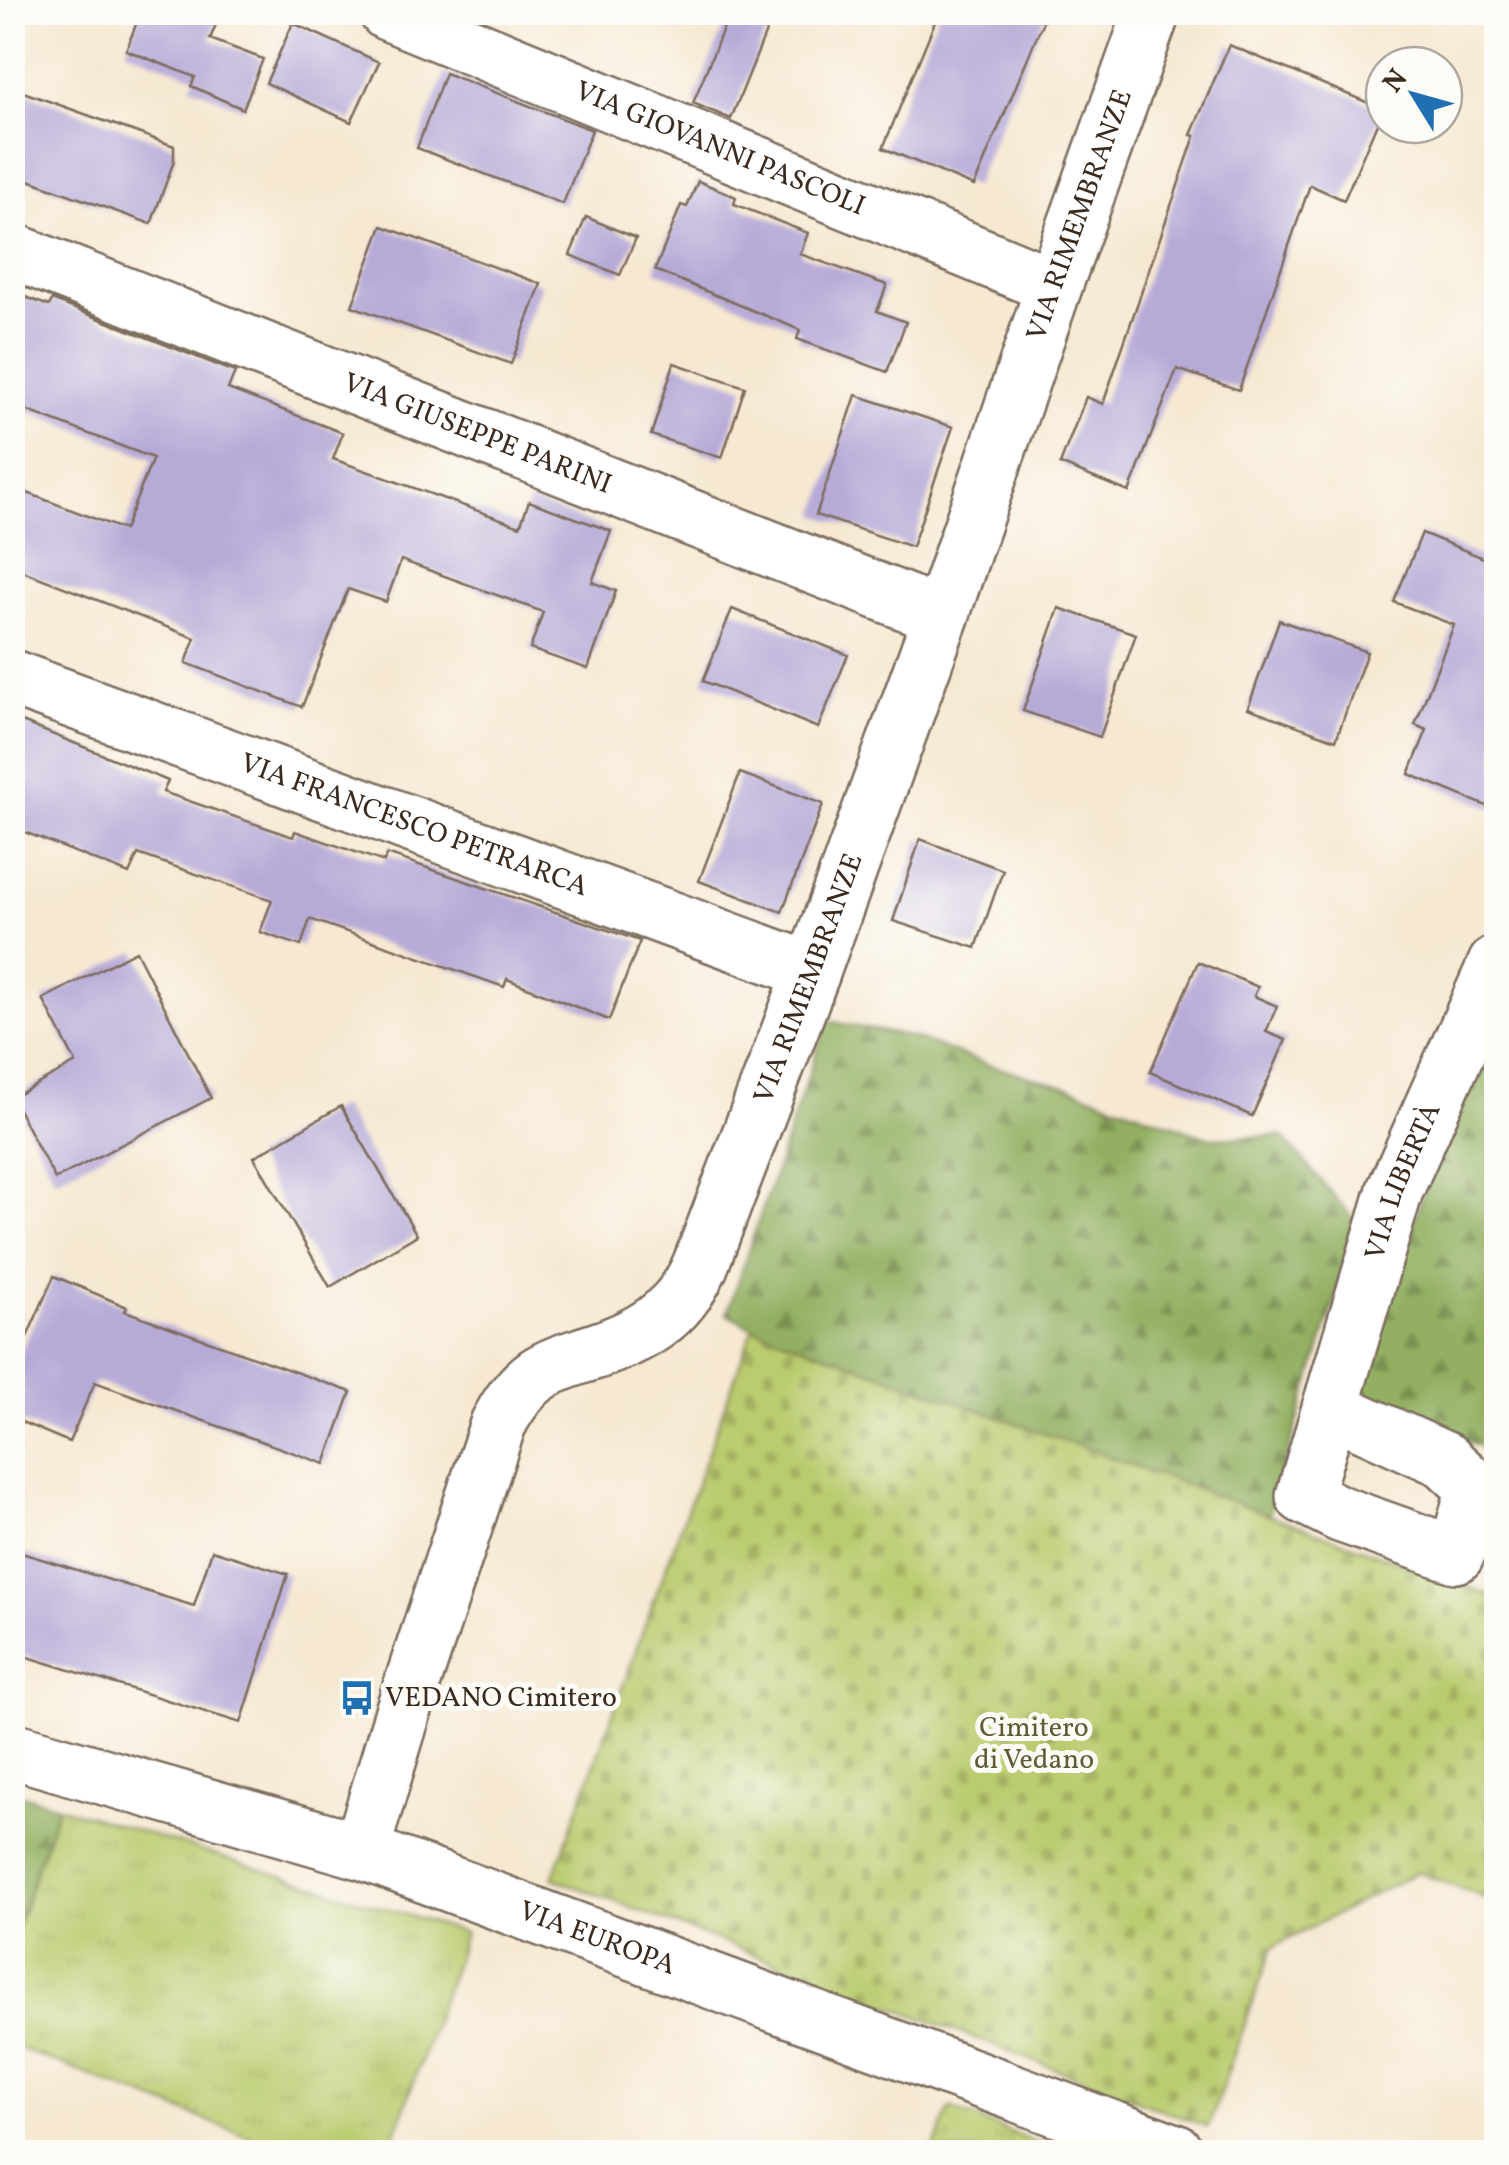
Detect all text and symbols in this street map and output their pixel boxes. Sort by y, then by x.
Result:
north arrow [1364,45,1464,145]
text: N [1374,62,1418,101]
street label: VIA GIOVANNI PASCOLI [569,72,871,226]
street label: VIA RIMEMBRANZE [1017,84,1142,346]
street label: VIA GIUSEPPE PARINI [337,364,617,504]
street label: VIA FRANCESCO PETRARCA [234,744,594,907]
street label: VIA RIMEMBRANZE [744,848,873,1109]
street label: VIA LIBERTÀ [1356,1096,1451,1265]
bus stop icon: VEDANO Cimitero [338,1679,376,1717]
place label: VEDANO Cimitero [385,1679,617,1718]
park label: Cimitero di Vedano [974,1709,1094,1780]
street label: VIA EUROPA [513,1891,681,1985]

